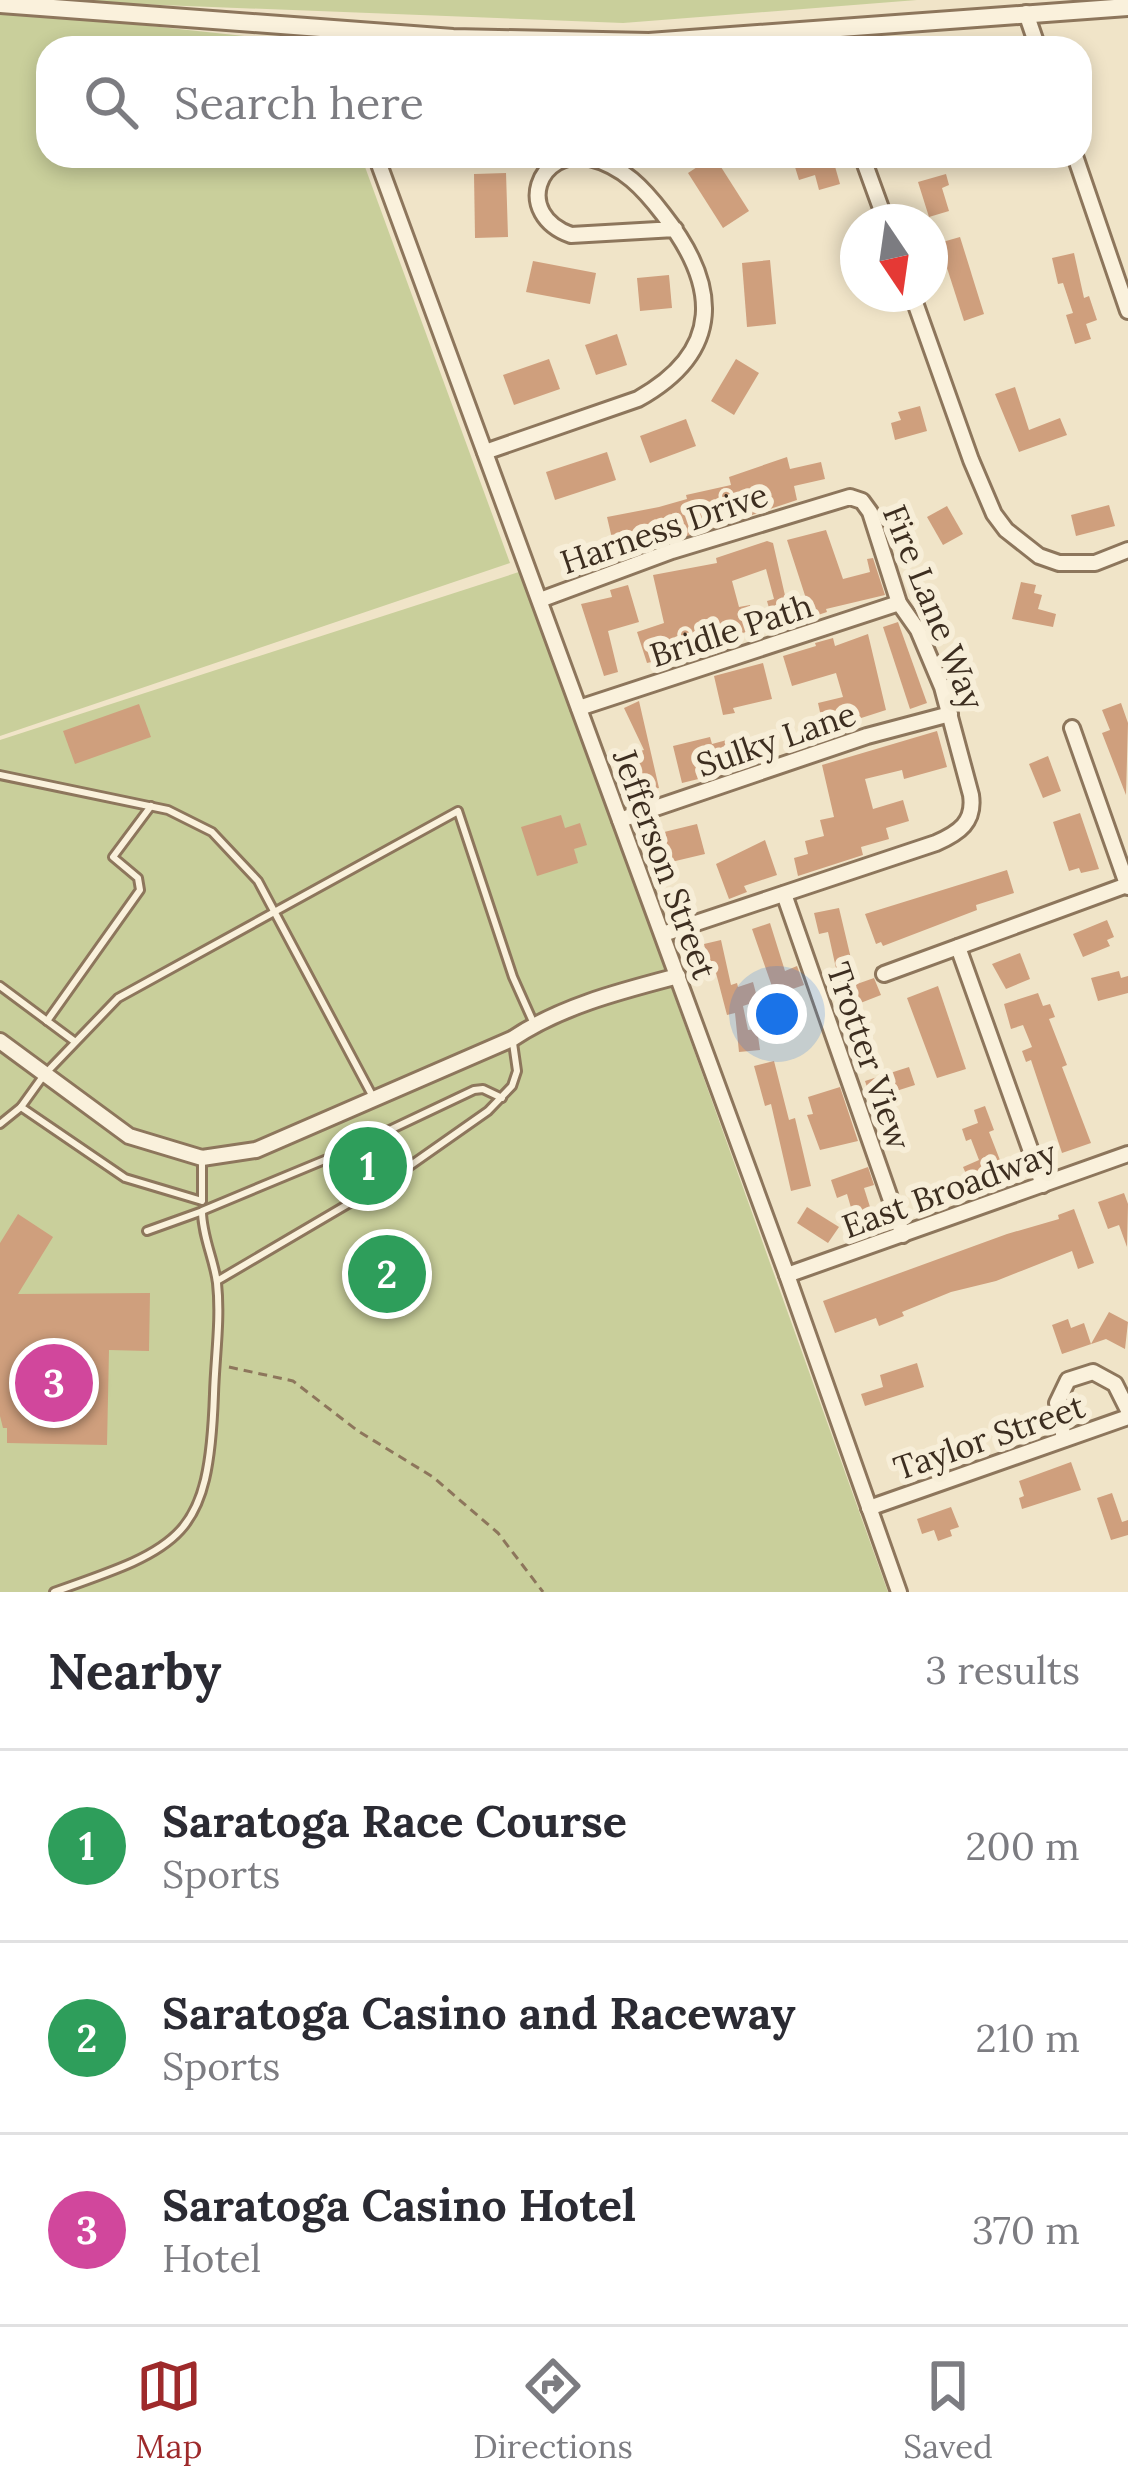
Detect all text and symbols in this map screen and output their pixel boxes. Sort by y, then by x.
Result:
search box [36,36,1092,168]
icon: search [78,69,144,135]
text: Search here [174,74,424,131]
north arrow [840,204,948,312]
street label: Harness Drive [555,473,773,583]
street label: Fire Lane Way [874,499,994,716]
street label: Bridle Path [645,584,817,676]
street label: Sulky Lane [691,692,861,786]
street label: Jefferson Street [604,743,726,985]
street label: Trotter View [817,957,921,1156]
your location [747,984,807,1044]
pin: 1 [329,1121,407,1211]
street label: East Broadway [836,1131,1062,1247]
pin: 2 [348,1229,426,1319]
pin: 3 [15,1338,93,1428]
street label: Taylor Street [888,1385,1090,1489]
text: Nearby [48,1638,221,1703]
text: 3 results [925,1645,1080,1695]
text: Saratoga Race Course [162,1792,627,1849]
text: 1 [79,1821,95,1871]
text: 200 m [965,1821,1080,1871]
text: Sports [162,1849,280,1899]
text: Saratoga Casino and Raceway [162,1984,796,2041]
text: 2 [77,2013,97,2063]
text: 210 m [976,2013,1080,2063]
text: Sports [162,2041,280,2091]
text: Saratoga Casino Hotel [162,2176,636,2233]
text: 3 [76,2205,98,2255]
text: 370 m [972,2205,1080,2255]
text: Hotel [162,2233,261,2283]
tab: Map [135,2353,202,2467]
tab: Directions [473,2353,633,2467]
tab: Saved [903,2353,993,2467]

